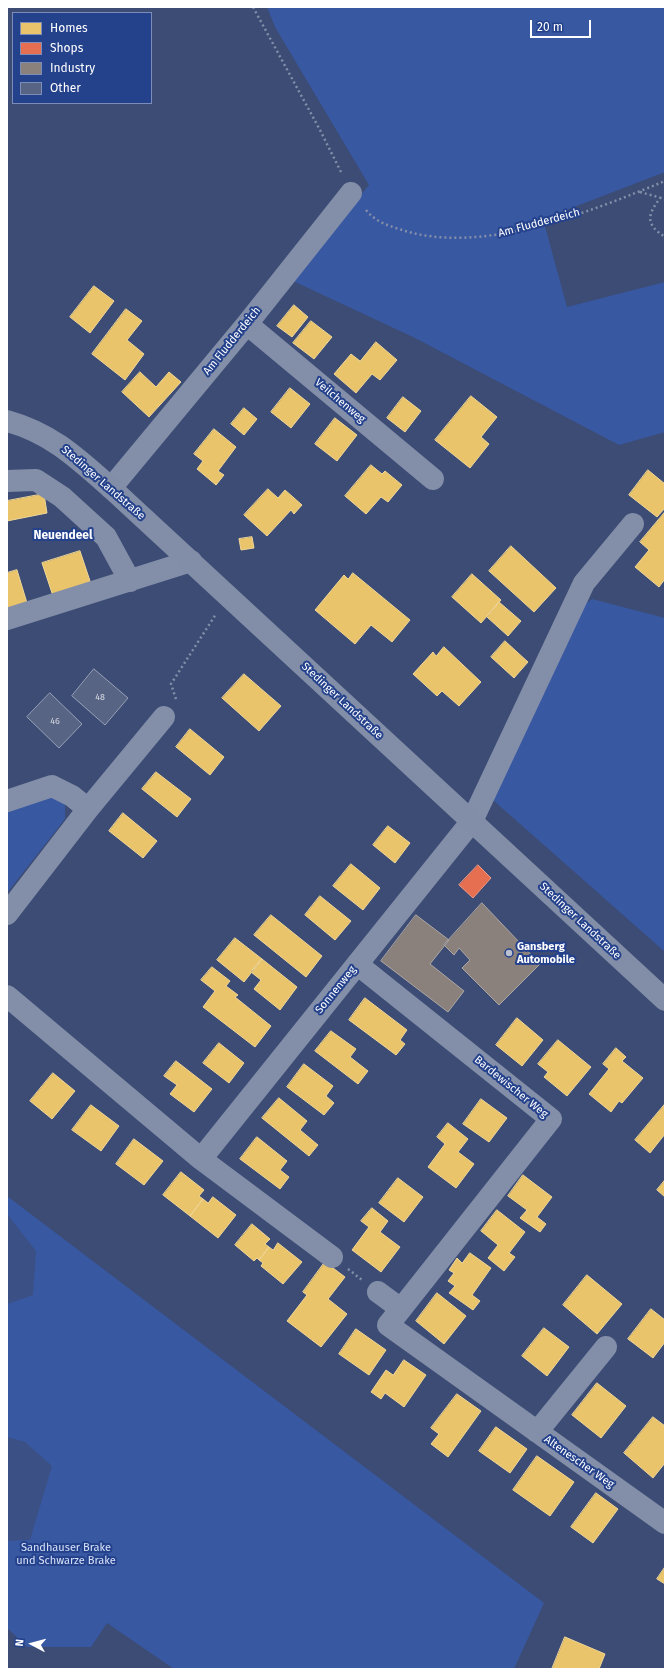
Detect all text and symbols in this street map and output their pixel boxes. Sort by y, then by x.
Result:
legend [12,12,152,104]
scale bar [532,12,593,38]
text: 20 m [537,20,563,34]
text: Homes [50,21,88,35]
text: Shops [50,41,83,55]
text: Industry [50,61,95,75]
text: Other [50,81,81,95]
street label: Am Fludderdeich [497,206,581,240]
street label: Am Fludderdeich [200,304,264,378]
street label: Veilchenweg [312,376,368,426]
street label: Stedinger Landstraße [58,443,148,523]
district label: Neuendeel [33,529,93,543]
street label: Stedinger Landstraße [299,660,385,742]
house number: 48 [95,692,105,702]
house number: 46 [50,716,60,726]
street label: Stedinger Landstraße [537,880,623,962]
place label: Gansberg Automobile [517,940,575,966]
marker: Gansberg Automobile [504,948,514,958]
street label: Sonnenweg [313,964,359,1016]
street label: Bardewischer Weg [472,1053,550,1121]
street label: Altenescher Weg [541,1433,617,1491]
park label: Sandhauser Brake und Schwarze Brake [16,1541,116,1567]
north arrow [12,1624,52,1664]
text: N [13,1638,26,1647]

